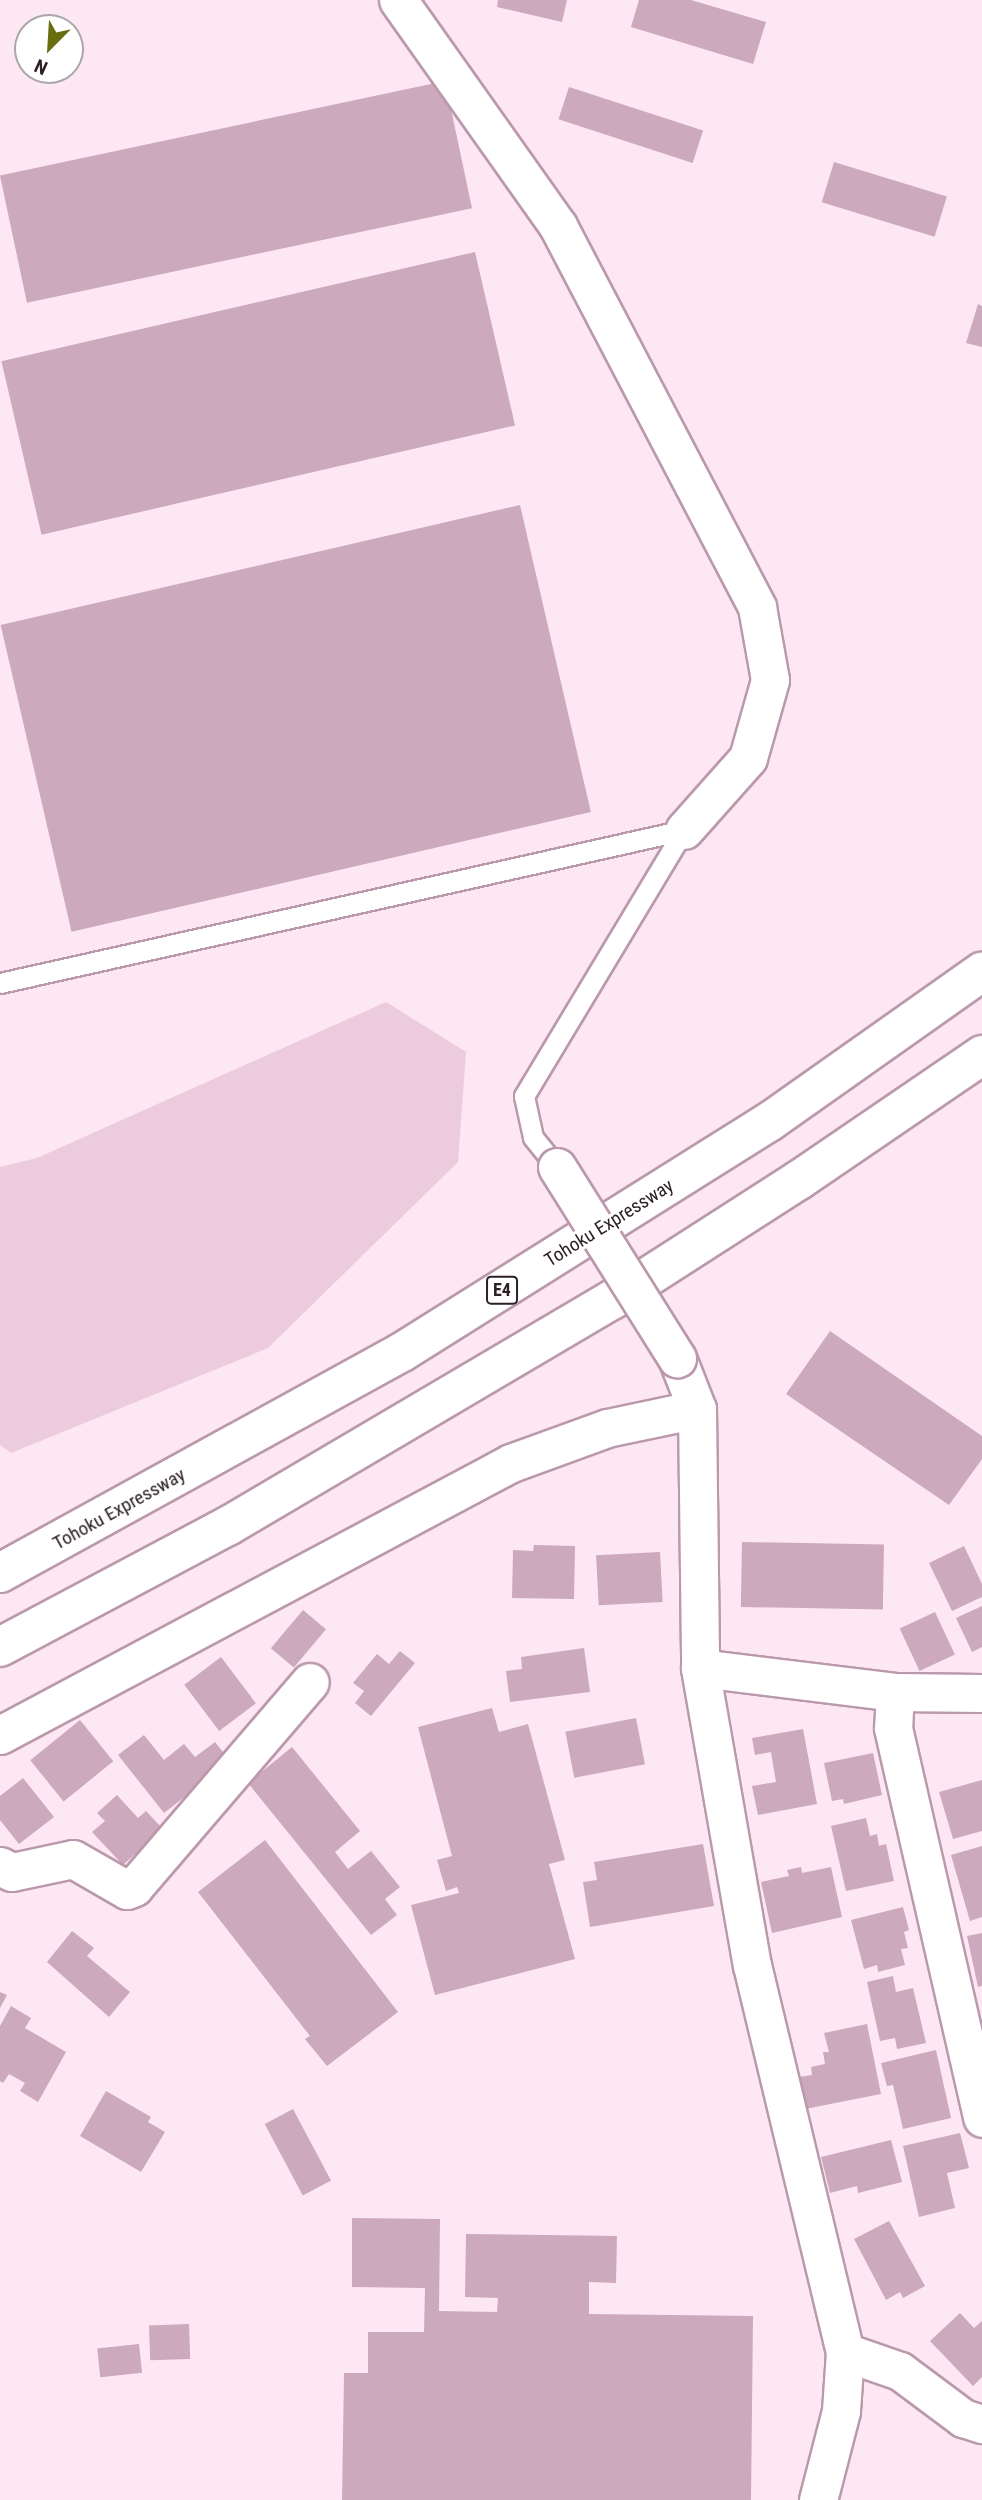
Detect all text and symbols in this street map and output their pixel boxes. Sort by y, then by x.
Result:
north arrow [14,14,84,84]
text: N [31,54,51,80]
street label: Tohoku Expressway [540,1174,678,1272]
road number: E4 [484,1275,520,1304]
street label: Tohoku Expressway [49,1463,189,1555]

